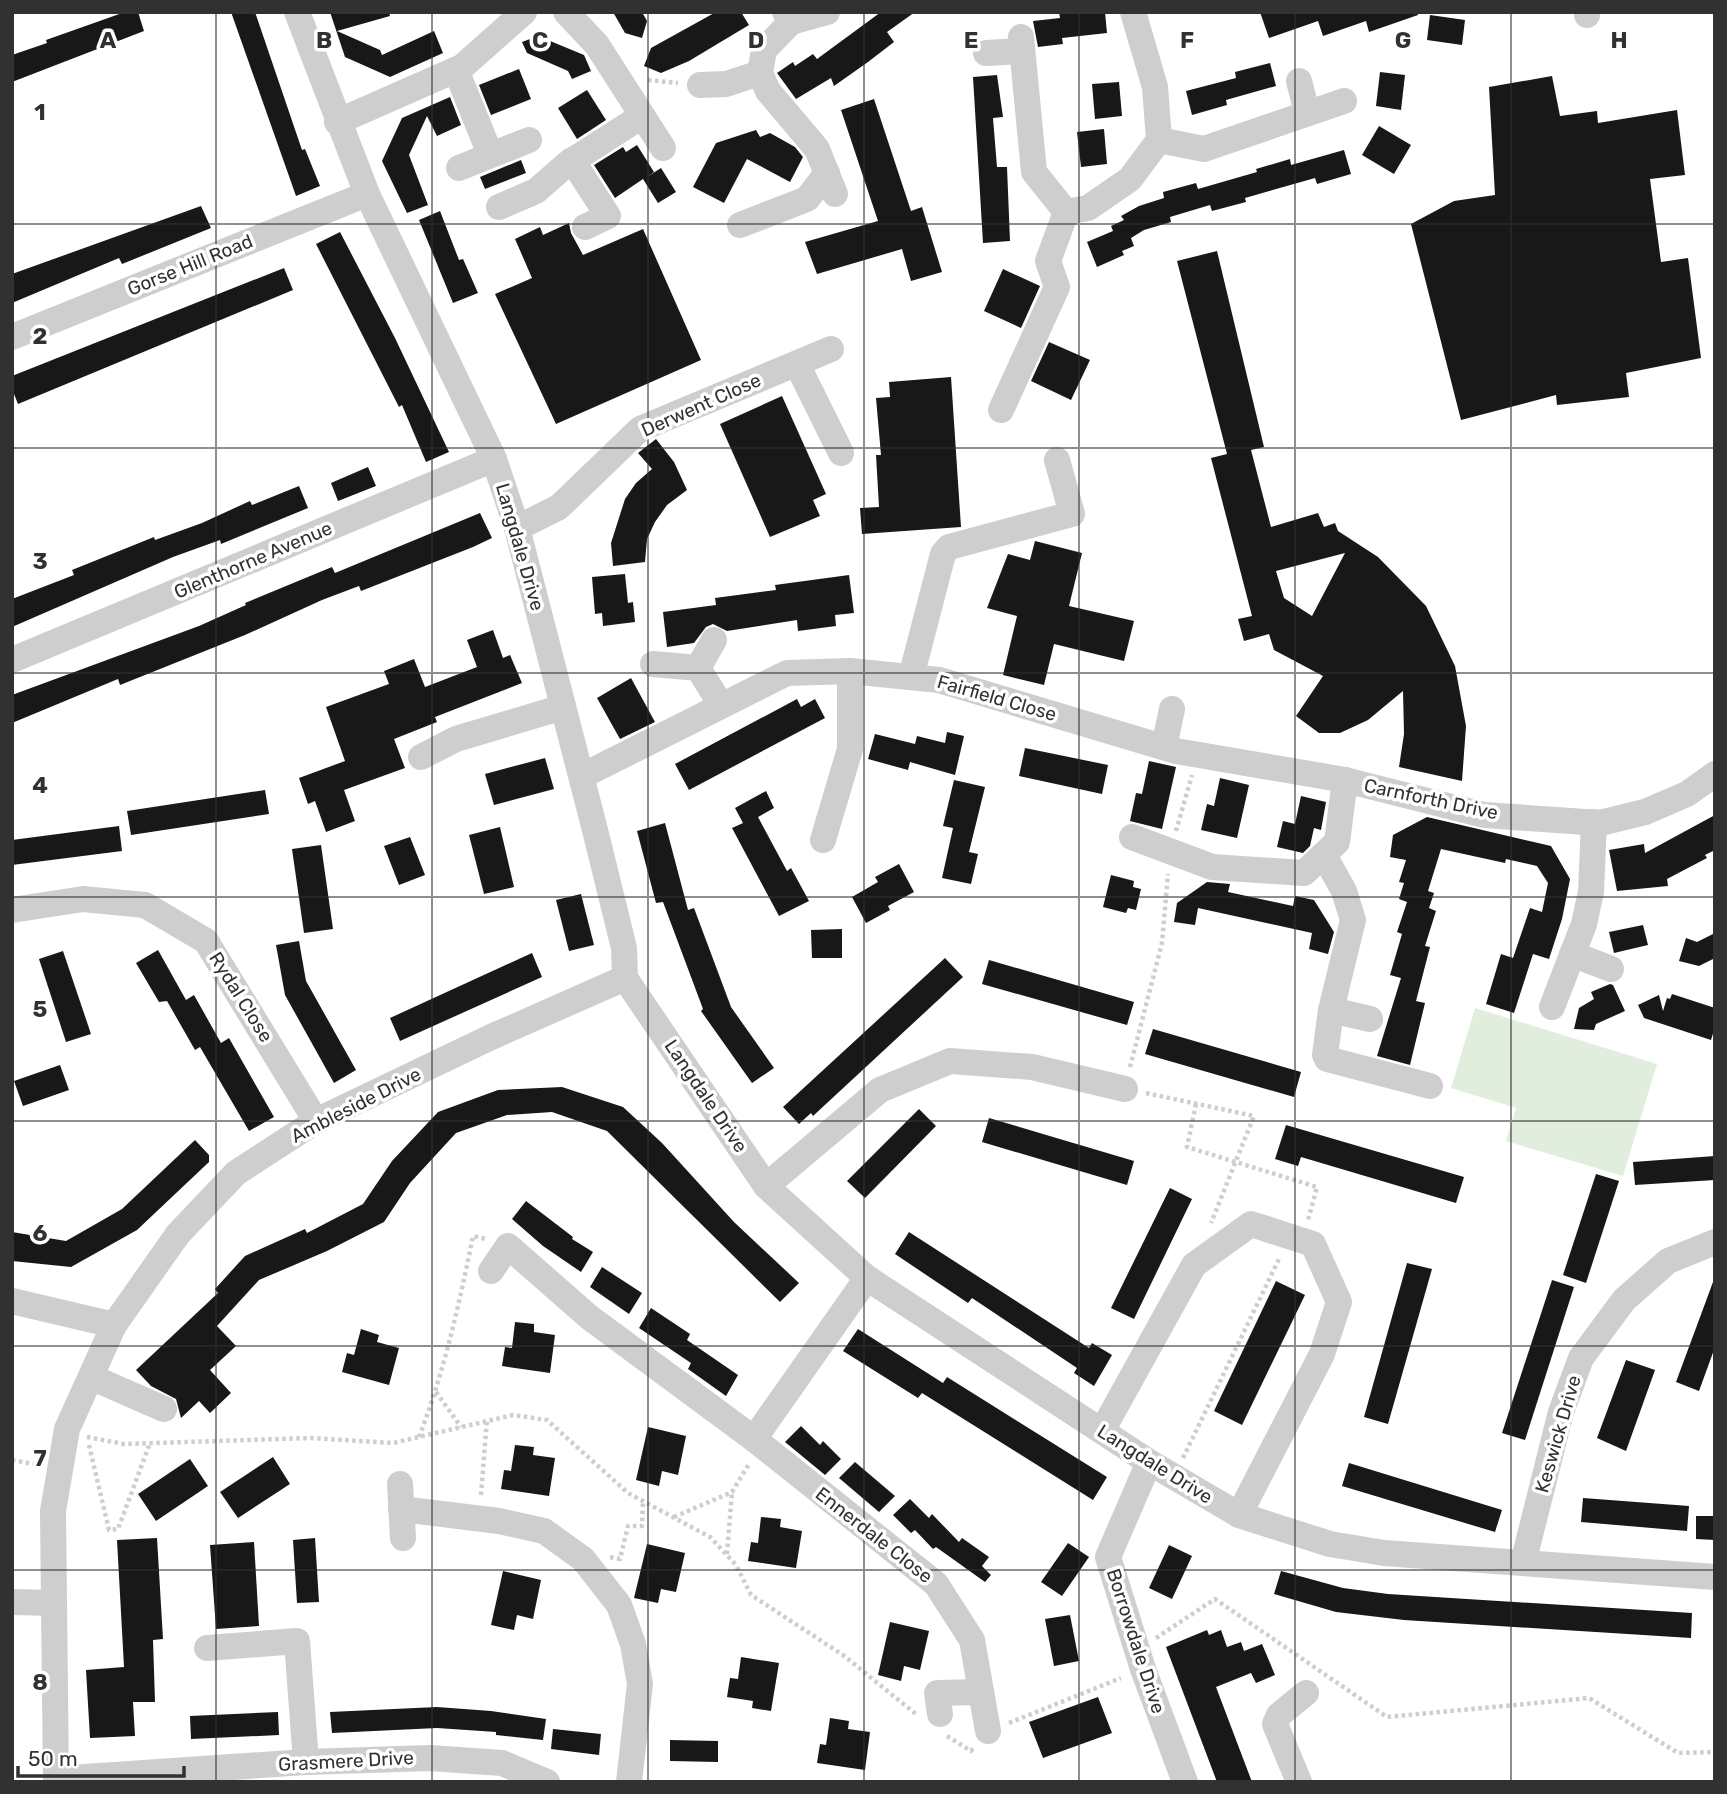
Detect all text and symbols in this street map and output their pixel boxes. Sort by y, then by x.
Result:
text: A [100,26,117,54]
text: B [316,26,332,54]
text: C [532,26,548,54]
text: D [748,26,764,54]
text: E [964,26,978,54]
text: F [1180,26,1194,54]
text: G [1395,26,1411,54]
text: H [1610,26,1628,54]
text: 1 [34,98,46,126]
street label: Gorse Hill Road [124,229,256,301]
text: 2 [33,322,47,350]
street label: Derwent Close [638,368,764,442]
street label: Langdale Drive [491,481,549,613]
street label: Glenthorne Avenue [170,516,336,604]
text: 3 [32,547,48,575]
street label: Fairfield Close [935,670,1059,726]
text: 4 [32,771,48,799]
street label: Carnforth Drive [1362,774,1500,824]
street label: Rydal Close [204,948,278,1046]
text: 5 [33,995,48,1023]
street label: Langdale Drive [660,1035,752,1157]
street label: Ambleside Drive [287,1062,425,1148]
text: 6 [33,1219,48,1247]
street label: Keswick Drive [1530,1373,1586,1495]
street label: Langdale Drive [1093,1419,1217,1509]
text: 7 [33,1444,47,1472]
street label: Ennerdale Close [811,1482,937,1588]
street label: Borrowdale Drive [1102,1566,1170,1716]
text: 8 [32,1668,48,1696]
scale bar [18,1734,184,1778]
text: 50 m [28,1746,78,1771]
street label: Grasmere Drive [278,1746,414,1776]

